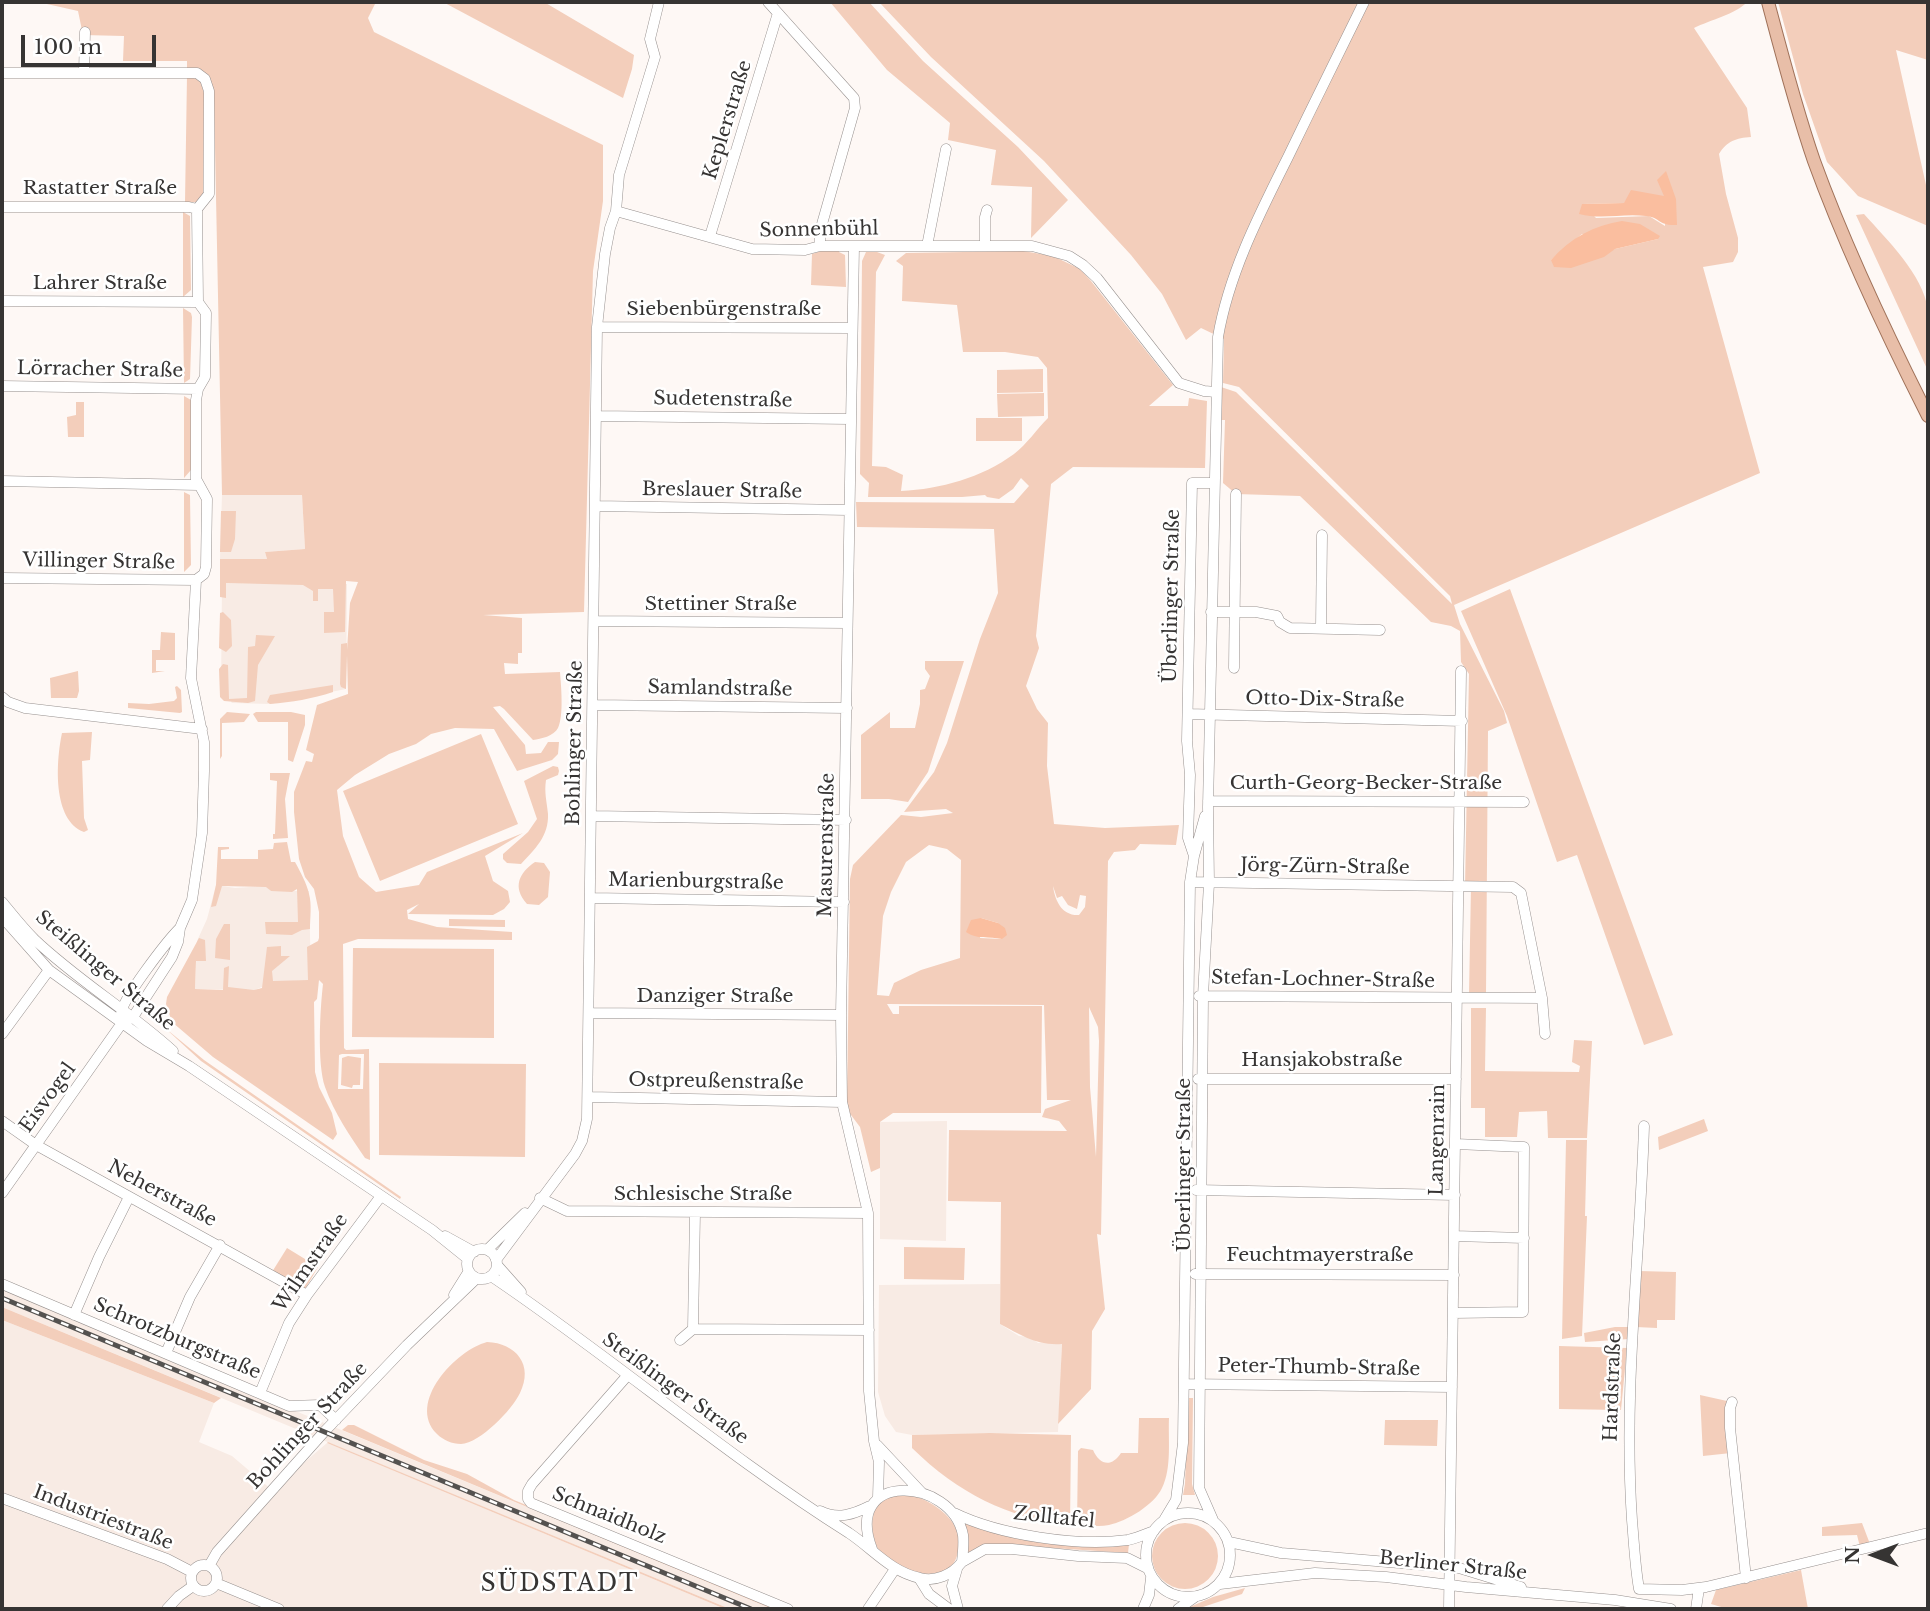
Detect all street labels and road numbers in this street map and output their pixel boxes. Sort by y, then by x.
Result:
street label: Keplerstraße [699,58,757,182]
street label: Rastatter Straße [23,178,177,200]
street label: Sonnenbühl [759,218,879,242]
street label: Lahrer Straße [33,273,167,295]
street label: Siebenbürgenstraße [627,299,821,321]
street label: Lörracher Straße [17,357,183,383]
street label: Sudetenstraße [653,387,793,413]
street label: Breslauer Straße [642,478,802,504]
street label: Überlinger Straße [1159,509,1185,683]
street label: Villinger Straße [23,549,175,575]
street label: Stettiner Straße [645,594,797,616]
street label: Bohlinger Straße [562,660,588,826]
street label: Samlandstraße [647,676,793,702]
street label: Otto-Dix-Straße [1245,687,1405,713]
street label: Masurenstraße [814,772,840,918]
street label: Curth-Georg-Becker-Straße [1230,773,1502,795]
street label: Jörg-Zürn-Straße [1240,854,1410,880]
street label: Marienburgstraße [608,869,784,895]
street label: Steißlinger Straße [31,906,179,1036]
street label: Stefan-Lochner-Straße [1211,967,1435,993]
street label: Danziger Straße [637,986,793,1008]
street label: Hansjakobstraße [1241,1050,1403,1072]
street label: Eisvogel [15,1059,81,1137]
street label: Ostpreußenstraße [628,1069,804,1095]
street label: Überlinger Straße [1174,1078,1196,1252]
street label: Langenrain [1426,1084,1450,1196]
street label: Neherstraße [104,1156,220,1232]
street label: Schlesische Straße [614,1184,792,1206]
street label: Wilmstraße [269,1210,353,1316]
street label: Feuchtmayerstraße [1226,1245,1414,1267]
street label: Schrotzburgstraße [90,1293,264,1385]
street label: Steißlinger Straße [598,1328,752,1450]
street label: Hardstraße [1600,1332,1626,1442]
street label: Peter-Thumb-Straße [1218,1355,1420,1381]
street label: Bohlinger Straße [243,1358,373,1494]
street label: Industriestraße [30,1481,176,1555]
street label: Schnaidholz [549,1483,669,1549]
street label: Zolltafel [1012,1502,1096,1534]
street label: Berliner Straße [1378,1547,1528,1585]

